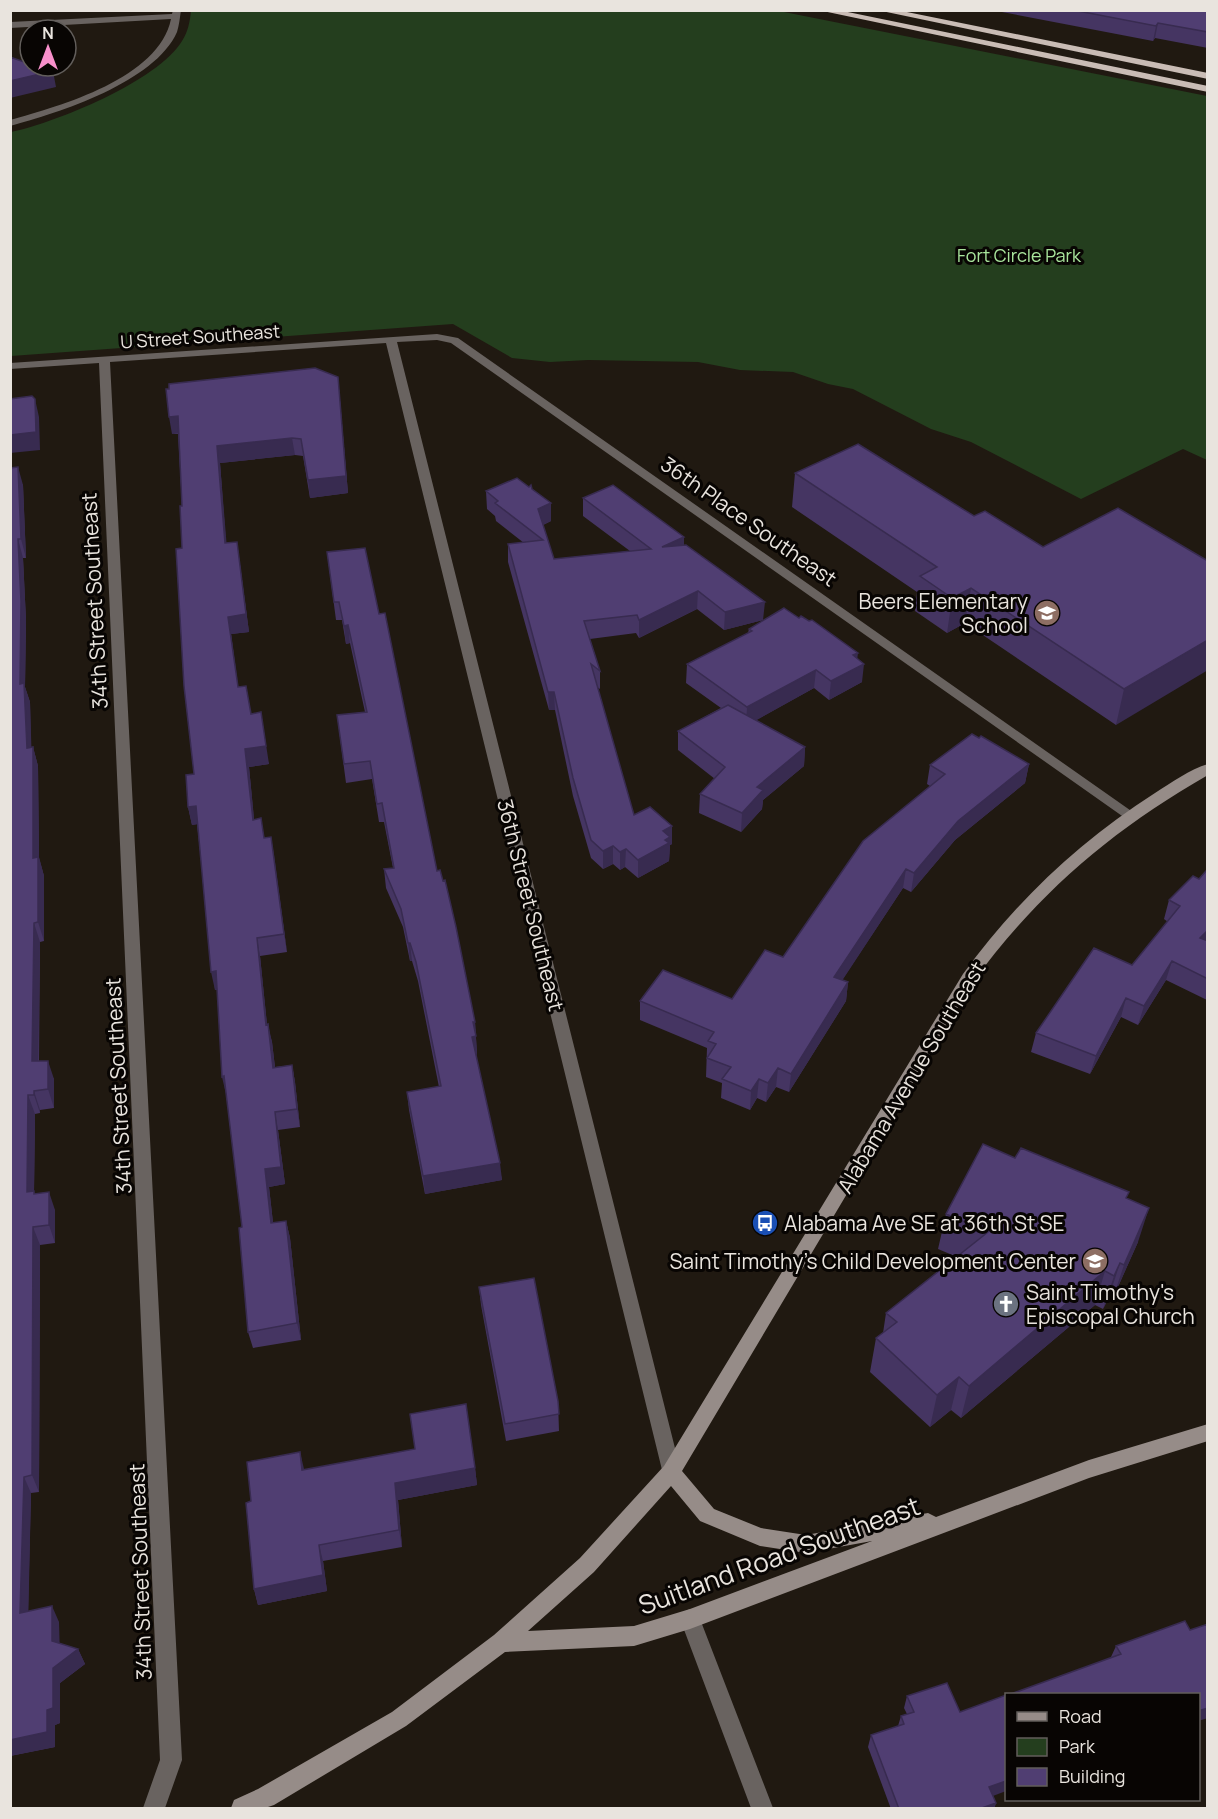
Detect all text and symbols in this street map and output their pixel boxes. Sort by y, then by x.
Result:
north arrow [18,18,78,78]
text: N [42,22,54,44]
park label: Fort Circle Park [957,243,1082,267]
street label: U Street Southeast [119,318,281,354]
street label: 36th Place Southeast [656,450,842,592]
street label: 34th Street Southeast [74,492,114,710]
place label: Beers Elementary School [859,587,1028,639]
school or university icon: Beers Elementary School [1032,598,1062,628]
street label: 36th Street Southeast [491,796,571,1014]
street label: Alabama Avenue Southeast [831,956,991,1198]
street label: 34th Street Southeast [98,977,138,1195]
bus stop icon: Alabama Ave SE at 36th St SE [750,1208,780,1238]
place label: Alabama Ave SE at 36th St SE [784,1209,1064,1237]
school or university icon: Saint Timothy's Child Development Center [1080,1246,1110,1276]
place label: Saint Timothy's Child Development Center [669,1247,1076,1275]
place label: Saint Timothy's Episcopal Church [1026,1278,1195,1330]
church icon: Saint Timothy's Episcopal Church [991,1289,1021,1319]
street label: 34th Street Southeast [122,1463,158,1681]
street label: Suitland Road Southeast [633,1487,925,1623]
legend [1005,1693,1200,1801]
text: Road [1059,1704,1102,1728]
text: Park [1059,1734,1096,1758]
text: Building [1059,1764,1125,1788]

